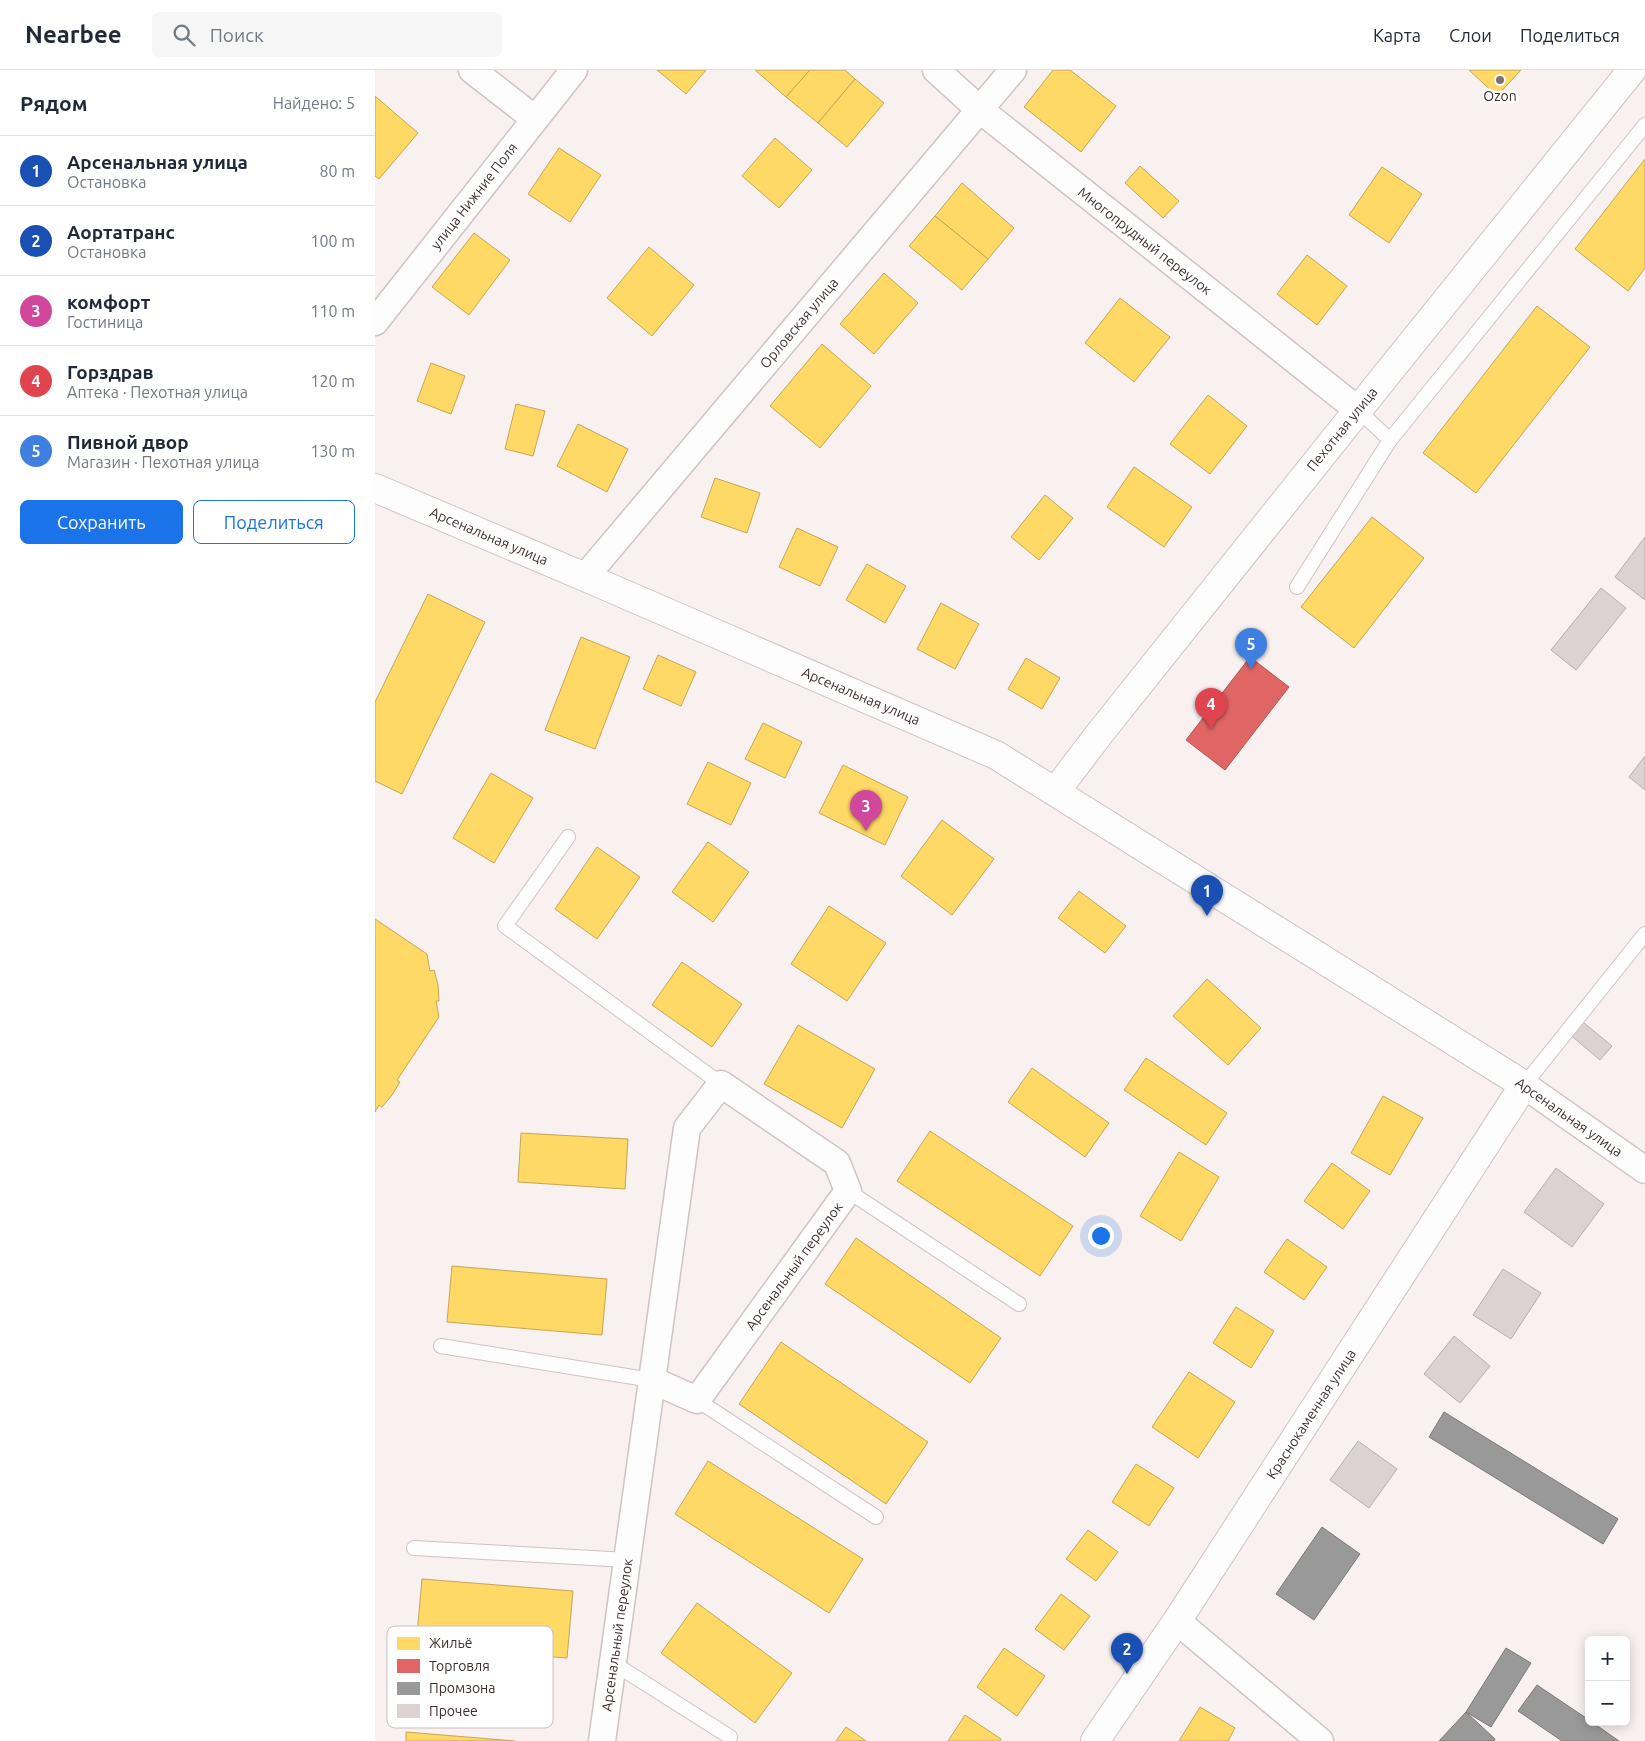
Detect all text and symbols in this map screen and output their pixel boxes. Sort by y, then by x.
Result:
search box [152,12,502,57]
text: Nearbee [25,21,122,48]
icon: search [170,21,198,49]
text: Поиск [210,24,264,46]
text: Карта [1373,25,1421,45]
text: Слои [1449,25,1492,45]
text: Поделиться [1520,25,1620,45]
marker: Ozon [1494,74,1506,86]
place label: Ozon [1483,88,1517,104]
text: Рядом [20,91,88,115]
text: Найдено: 5 [273,94,355,112]
street label: улица Нижние Поля [427,139,521,253]
text: Арсенальная улица [67,151,248,173]
text: 1 [31,162,41,180]
text: 80 m [319,162,355,180]
text: Остановка [67,173,146,191]
street label: Многопрудный переулок [1075,184,1215,298]
text: Аортатранс [67,221,175,243]
text: 2 [31,232,41,250]
text: 100 m [310,232,355,250]
text: Остановка [67,243,146,261]
street label: Орловская улица [757,275,841,371]
text: комфорт [67,291,150,313]
text: 3 [31,302,41,320]
text: 110 m [310,302,355,320]
text: Гостиница [67,313,143,331]
text: Горздрав [67,361,154,383]
text: 4 [31,372,41,390]
text: 120 m [310,372,355,390]
text: Аптека · Пехотная улица [67,383,248,401]
street label: Пехотная улица [1303,384,1381,474]
text: Пивной двор [67,431,189,453]
text: 5 [31,442,41,460]
text: 130 m [310,442,355,460]
text: Магазин · Пехотная улица [67,453,259,471]
button: Сохранить [20,500,183,544]
button: Поделиться [193,500,355,544]
street label: Арсенальная улица [428,504,550,568]
pin: 5 [1235,628,1267,669]
street label: Арсенальная улица [800,664,922,728]
pin: 4 [1195,688,1227,729]
pin: 3 [850,790,882,831]
pin: 1 [1191,875,1223,916]
street label: Арсенальная улица [1512,1074,1626,1160]
street label: Арсенальный переулок [742,1199,846,1333]
your location [1088,1223,1114,1249]
street label: Краснокаменная улица [1263,1346,1359,1482]
street label: Арсенальный переулок [598,1558,636,1712]
legend [387,1626,553,1728]
pin: 2 [1111,1633,1143,1674]
text: Жильё [429,1635,473,1651]
map controls [1585,1636,1630,1726]
button: + [1585,1636,1630,1681]
text: Торговля [429,1658,490,1674]
text: Промзона [429,1680,496,1696]
button: − [1585,1681,1630,1726]
text: Прочее [429,1703,478,1719]

